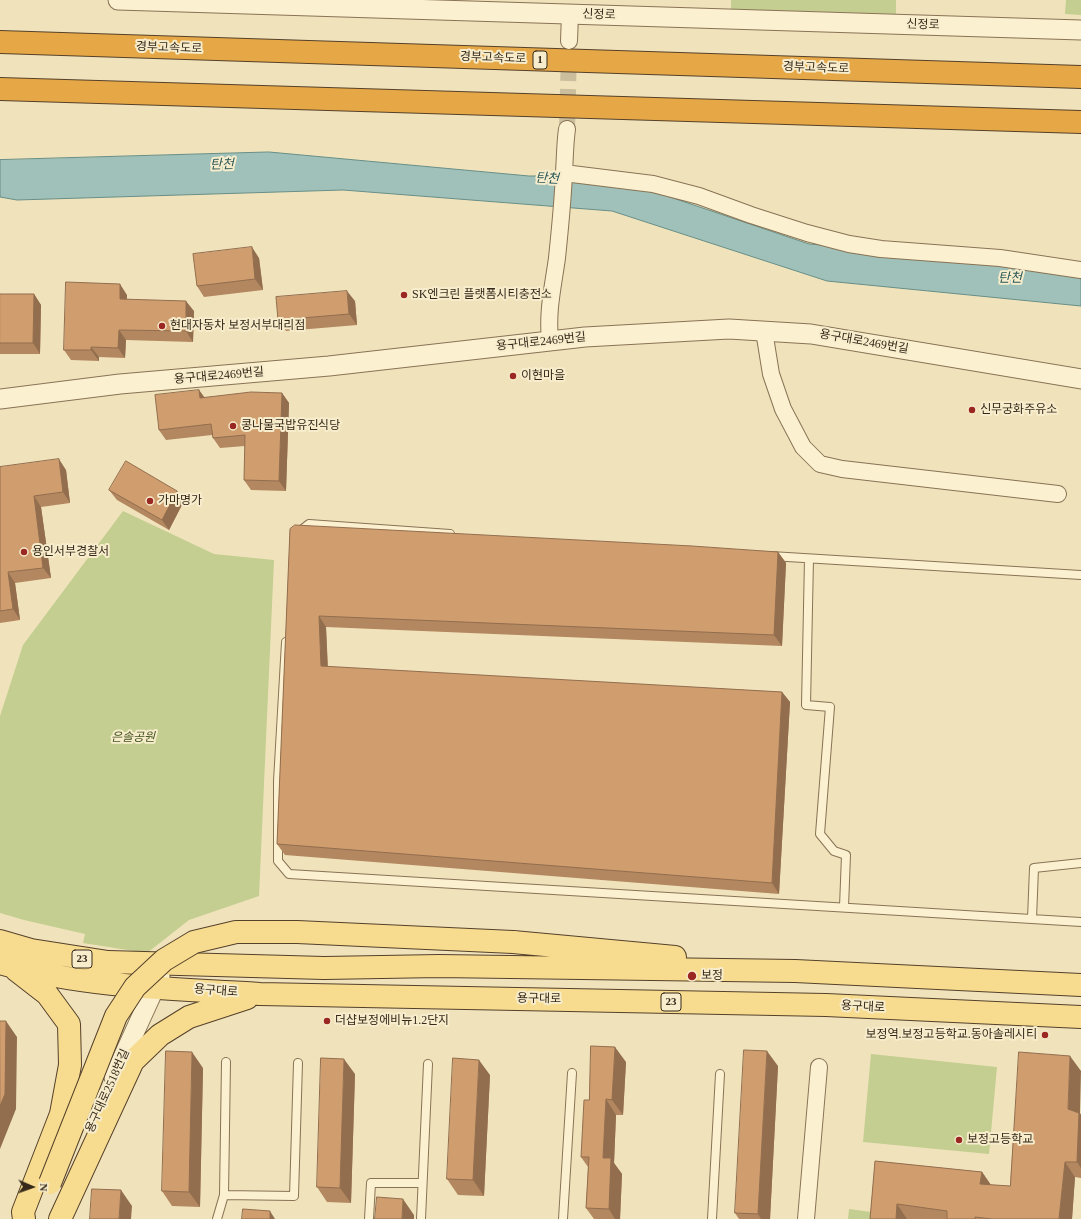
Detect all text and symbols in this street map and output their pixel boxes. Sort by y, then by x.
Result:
street label: 신정로 [582,7,616,23]
street label: 신정로 [906,17,940,33]
street label: 경부고속도로 [136,40,202,56]
street label: 경부고속도로 [460,50,526,66]
road number: 1 [533,51,547,69]
street label: 경부고속도로 [783,60,849,76]
water label: 탄천 [210,157,234,173]
water label: 탄천 [535,171,559,187]
water label: 탄천 [998,271,1022,287]
place label: SK엔크린 플랫폼시티충전소 [412,288,552,302]
marker: SK엔크린 플랫폼시티충전소 [399,290,409,300]
place label: 현대자동차 보정서부대리점 [170,319,305,333]
marker: 현대자동차 보정서부대리점 [157,321,167,331]
street label: 용구대로2469번길 [818,327,910,357]
street label: 용구대로2469번길 [495,330,587,354]
street label: 용구대로2469번길 [173,365,265,387]
place label: 이현마을 [521,369,565,383]
marker: 이현마을 [508,371,518,381]
place label: 신무궁화주유소 [980,403,1057,417]
marker: 신무궁화주유소 [967,405,977,415]
place label: 콩나물국밥유진식당 [241,419,340,433]
marker: 콩나물국밥유진식당 [228,421,238,431]
place label: 가마명가 [158,494,202,508]
marker: 가마명가 [145,496,155,506]
place label: 용인서부경찰서 [32,545,109,559]
marker: 용인서부경찰서 [19,547,29,557]
park label: 은솔공원 [111,731,155,745]
road number: 23 [72,950,92,968]
place label: 보정 [701,969,723,983]
marker: 보정 [686,970,698,982]
street label: 용구대로 [193,982,239,1000]
street label: 용구대로 [517,991,561,1007]
road number: 23 [661,993,681,1011]
street label: 용구대로 [841,999,885,1015]
place label: 더샵보정에비뉴1.2단지 [335,1014,449,1028]
marker: 더샵보정에비뉴1.2단지 [322,1016,332,1026]
place label: 보정역.보정고등학교.동아솔레시티 [865,1028,1037,1042]
marker: 보정역.보정고등학교.동아솔레시티 [1040,1030,1050,1040]
street label: 용구대로2518번길 [83,1047,133,1135]
place label: 보정고등학교 [967,1133,1033,1147]
marker: 보정고등학교 [954,1135,964,1145]
north arrow [12,1167,52,1207]
text: N [38,1183,50,1192]

